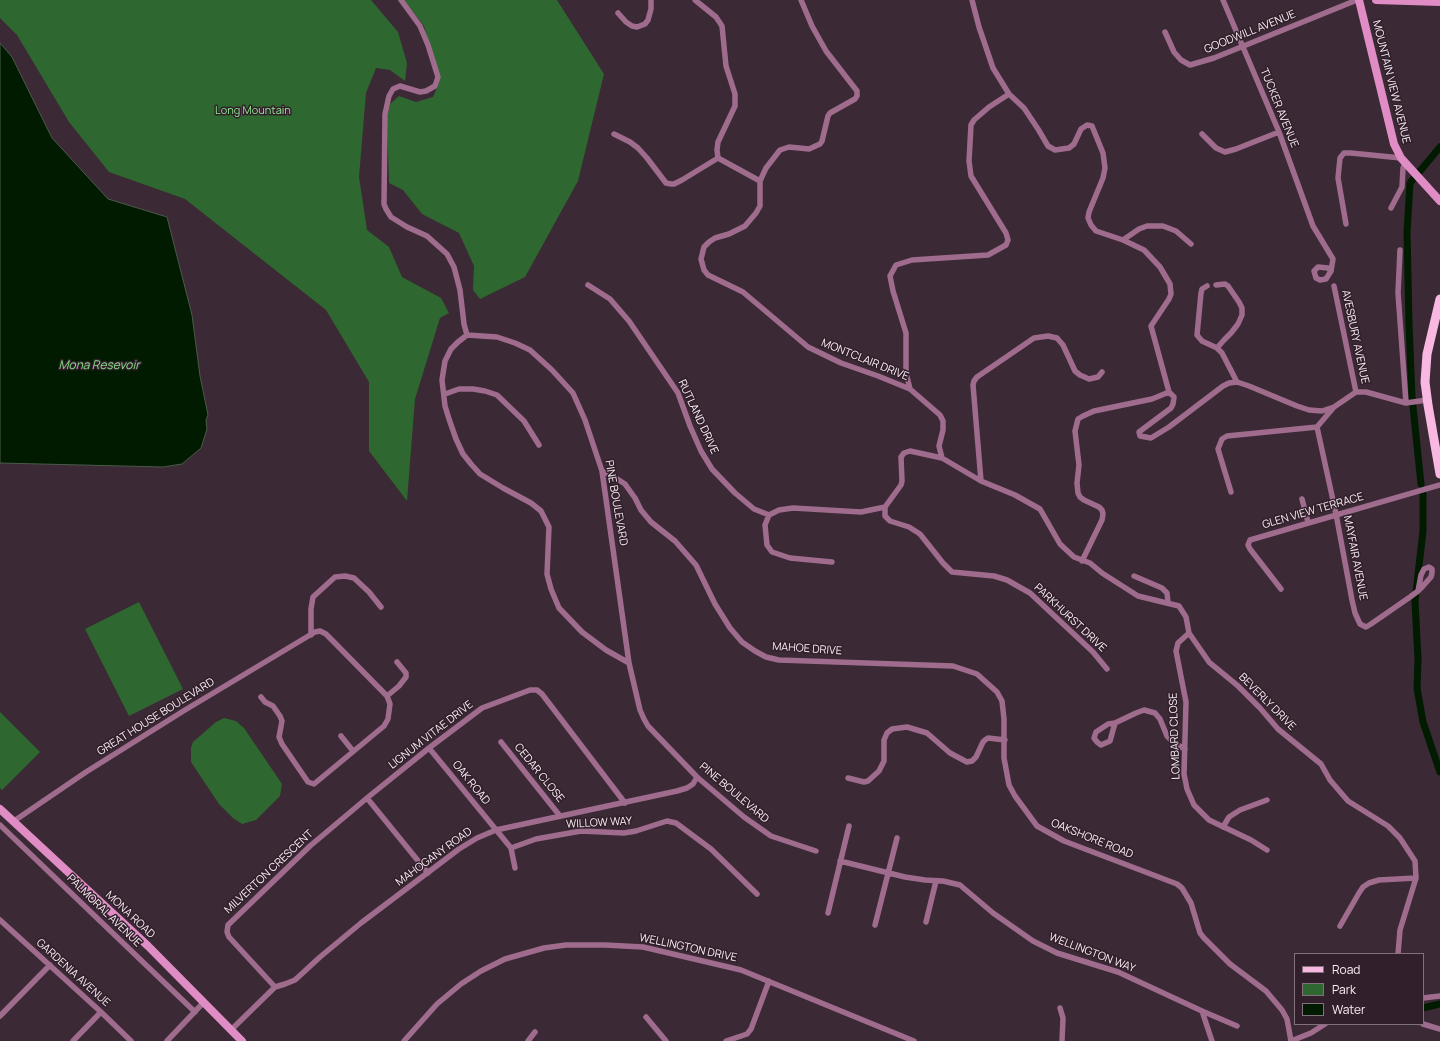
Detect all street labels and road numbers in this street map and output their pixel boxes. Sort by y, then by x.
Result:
street label: GOODWILL AVENUE [1202,8,1298,56]
street label: MOUNTAIN VIEW AVENUE [1369,19,1413,145]
street label: TUCKER AVENUE [1257,66,1301,150]
street label: AVESBURY AVENUE [1339,289,1371,385]
street label: MONTCLAIR DRIVE [819,336,911,384]
street label: RUTLAND DRIVE [675,378,721,456]
street label: PINE BOULEVARD [602,459,630,547]
street label: GLEN VIEW TERRACE [1261,490,1365,532]
street label: MAYFAIR AVENUE [1340,514,1370,602]
street label: PARKHURST DRIVE [1031,581,1109,655]
street label: MAHOE DRIVE [772,640,842,658]
street label: BEVERLY DRIVE [1236,671,1298,733]
street label: GREAT HOUSE BOULEVARD [95,675,217,759]
street label: LOMBARD CLOSE [1167,692,1183,780]
street label: LIGNUM VITAE DRIVE [386,698,476,772]
street label: CEDAR CLOSE [511,741,567,805]
street label: OAK ROAD [449,758,493,808]
street label: PINE BOULEVARD [697,760,771,826]
street label: WILLOW WAY [566,815,632,831]
street label: OAKSHORE ROAD [1049,816,1135,862]
street label: MAHOGANY ROAD [393,825,475,889]
street label: MILVERTON CRESCENT [222,827,316,917]
street label: PALMORAL AVENUE [64,872,144,950]
street label: MONA ROAD [102,889,158,941]
street label: WELLINGTON WAY [1047,930,1137,976]
street label: WELLINGTON DRIVE [638,931,738,965]
street label: GARDENIA AVENUE [33,936,113,1010]

